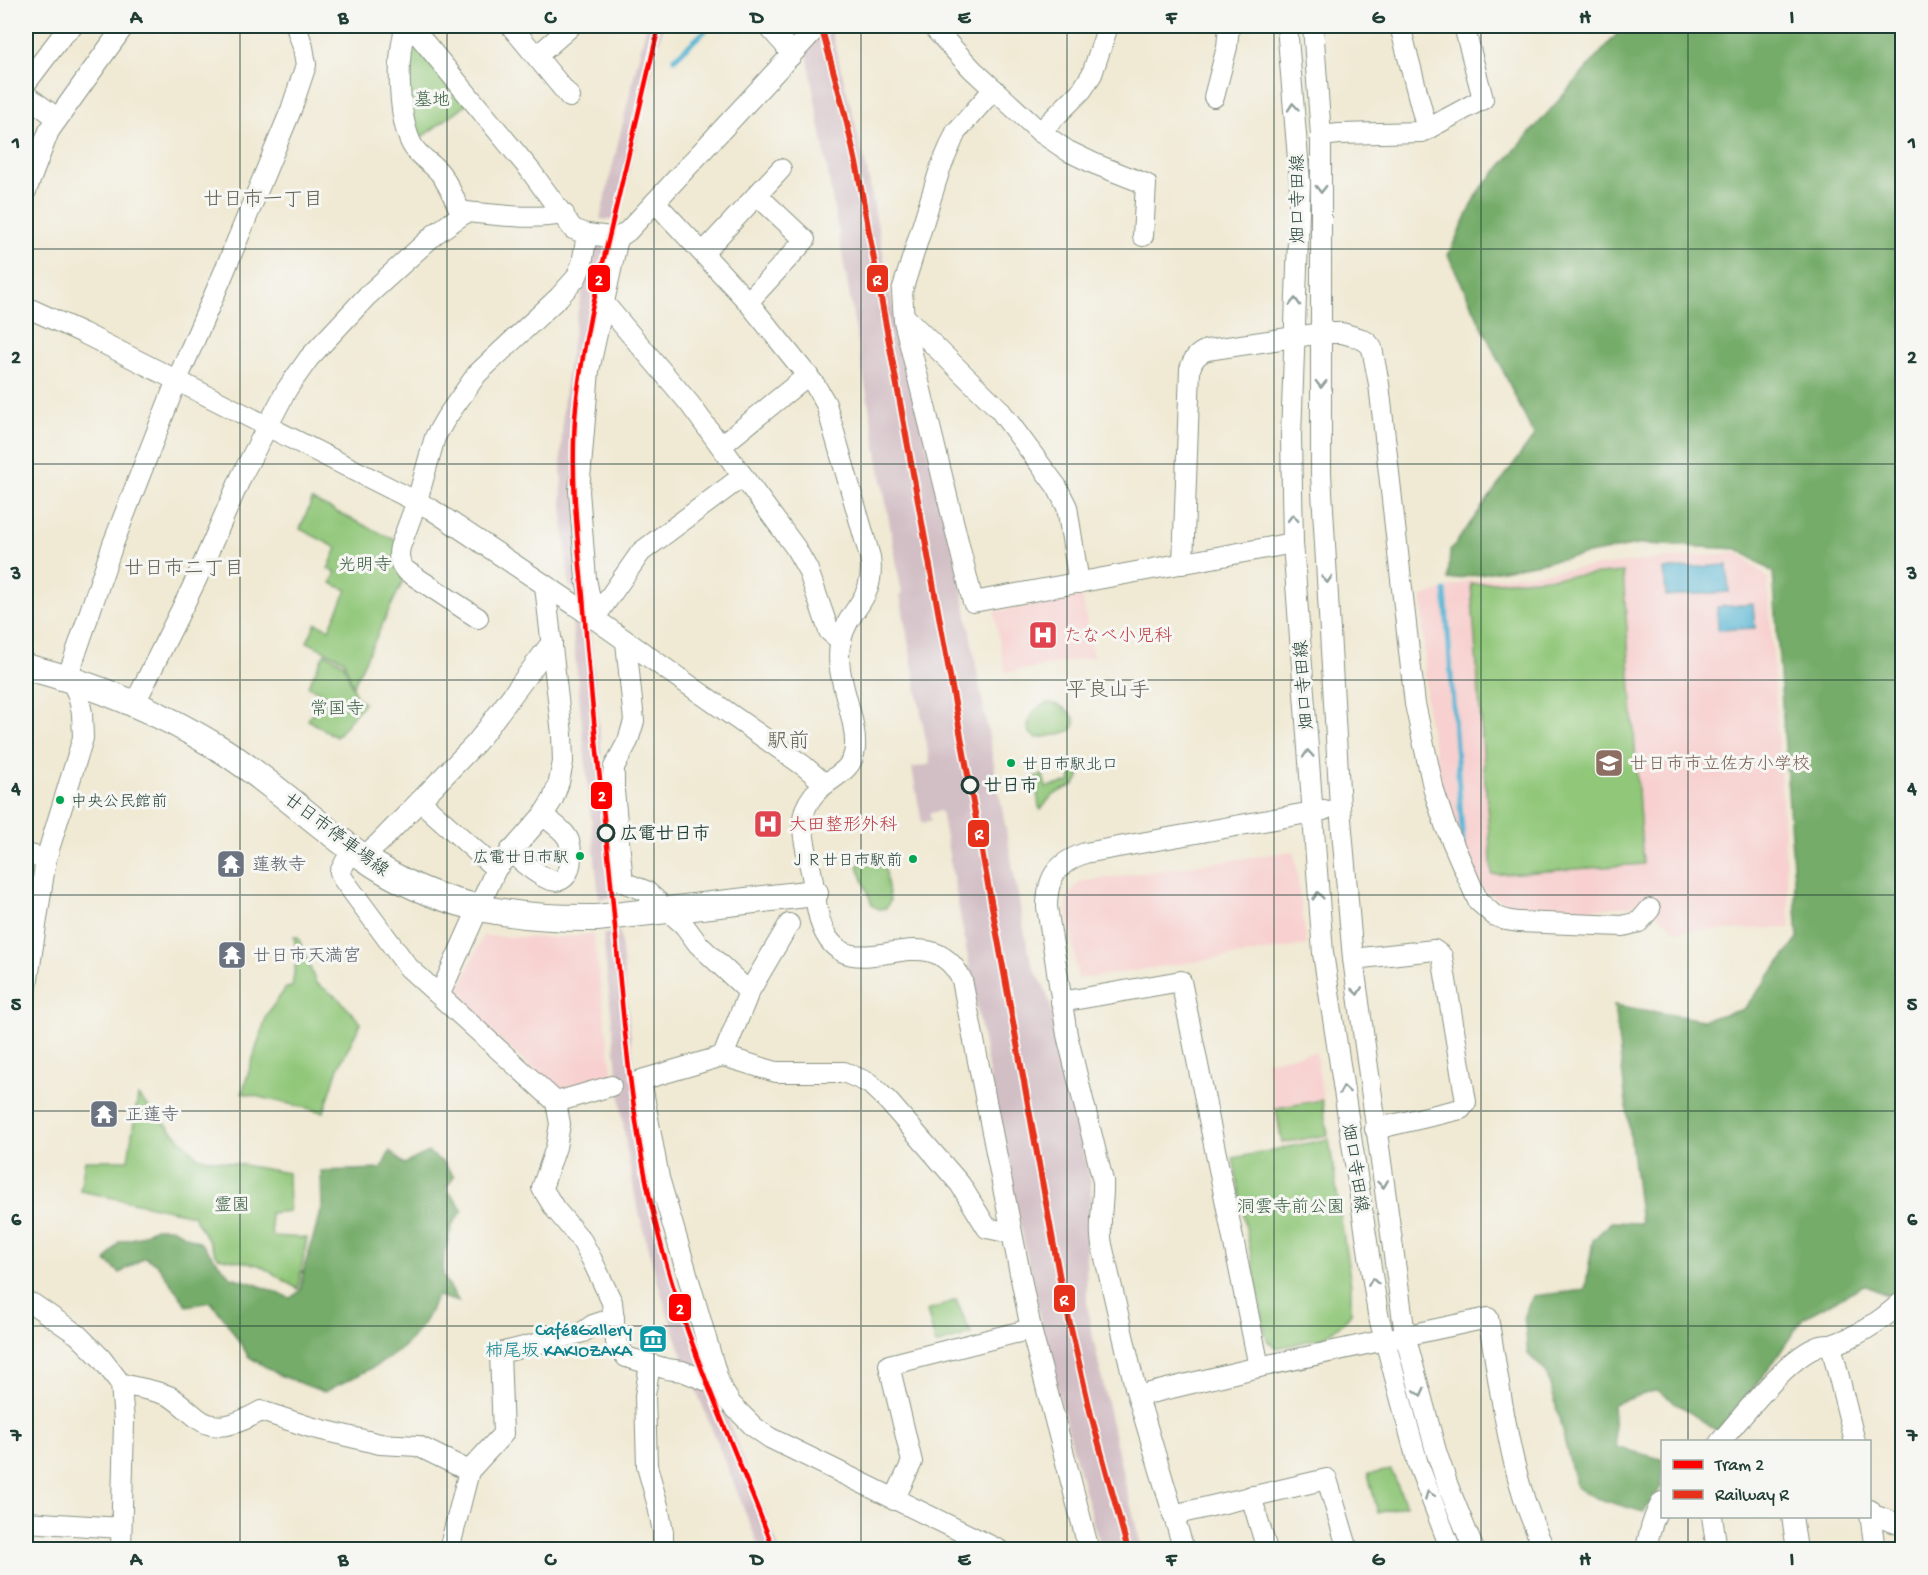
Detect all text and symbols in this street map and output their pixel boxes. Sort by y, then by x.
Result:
text: A [129,8,144,31]
text: B [337,8,349,31]
text: C [544,8,558,31]
text: D [748,8,764,31]
text: E [958,8,972,31]
text: F [1165,8,1178,31]
text: G [1372,8,1386,31]
text: H [1579,8,1591,31]
text: I [1790,8,1795,31]
park label: 墓地 [414,90,450,112]
one-way arrow [1287,102,1300,112]
text: 1 [11,133,20,156]
text: 1 [1907,133,1916,156]
street label: 畑口寺田線 [1288,154,1310,244]
one-way arrow [1315,184,1327,193]
district label: 廿日市一丁目 [203,189,323,213]
line badge: 2 [587,264,611,293]
line badge: R [866,264,889,293]
text: 2 [595,273,603,292]
text: R [872,273,883,292]
one-way arrow [1289,297,1302,306]
text: 2 [11,348,21,371]
text: 2 [1907,348,1917,371]
one-way arrow [1315,379,1327,388]
one-way arrow [1286,513,1299,522]
park label: 光明寺 [338,555,392,577]
district label: 廿日市二丁目 [124,558,244,582]
text: 3 [10,564,21,587]
text: 3 [1906,564,1917,587]
one-way arrow [1320,574,1333,583]
hospital icon: たなべ小児科 [1027,619,1059,651]
place label: たなべ小児科 [1064,626,1172,648]
street label: 畑口寺田線 [1291,639,1319,731]
district label: 平良山手 [1066,678,1150,705]
park label: 常国寺 [310,699,364,721]
district label: 駅前 [767,730,809,756]
school or university icon: 廿日市市立佐方小学校 [1593,747,1625,779]
one-way arrow [1302,750,1315,759]
place label: 廿日市市立佐方小学校 [1630,754,1810,776]
place label: 廿日市駅北口 [1022,756,1118,776]
marker: 廿日市駅北口 [1005,757,1017,769]
marker: 廿日市 [961,776,979,794]
place label: 廿日市 [984,776,1038,798]
text: 4 [10,779,21,802]
text: 4 [1906,779,1917,802]
line badge: 2 [590,781,613,810]
street label: 廿日市停車場線 [279,789,393,882]
text: 2 [598,789,606,808]
place label: 中央公民館前 [71,793,167,813]
marker: 中央公民館前 [54,794,66,806]
hospital icon: 大田整形外科 [752,808,784,840]
place label: 大田整形外科 [789,815,897,837]
line badge: R [967,819,990,848]
marker: 広電廿日市 [597,824,615,842]
place label: 広電廿日市 [620,824,710,846]
text: R [974,827,985,846]
temple icon: 蓮教寺 [215,848,247,880]
place label: 広電廿日市駅 [473,849,569,869]
marker: 広電廿日市駅 [574,850,586,862]
place label: ＪＲ廿日市駅前 [790,852,902,872]
marker: ＪＲ廿日市駅前 [907,853,919,865]
place label: 蓮教寺 [252,855,306,877]
one-way arrow [1312,892,1325,901]
temple icon: 廿日市天満宮 [216,939,248,971]
place label: 廿日市天満宮 [253,946,361,968]
one-way arrow [1350,986,1363,996]
text: 5 [11,995,22,1018]
text: 5 [1907,995,1918,1018]
one-way arrow [1338,1085,1350,1094]
temple icon: 正蓮寺 [88,1098,120,1130]
place label: 正蓮寺 [125,1105,179,1127]
street label: 畑口寺田線 [1336,1122,1372,1214]
one-way arrow [1377,1180,1389,1189]
park label: 霊園 [214,1196,250,1217]
park label: 洞雲寺前公園 [1237,1197,1345,1219]
text: 6 [11,1210,22,1233]
text: 6 [1907,1210,1918,1233]
one-way arrow [1367,1278,1380,1288]
line badge: R [1053,1284,1076,1313]
line badge: 2 [668,1293,692,1322]
text: R [1059,1293,1070,1312]
text: 2 [676,1302,684,1321]
place label: Café&Gallery 柿尾坂 KAKIOZAKA [485,1321,633,1363]
museum icon: Café&Gallery 柿尾坂 KAKIOZAKA [637,1323,669,1355]
one-way arrow [1412,1387,1425,1397]
text: 7 [10,1426,23,1449]
text: 7 [1906,1426,1919,1449]
legend [1661,1440,1871,1518]
text: Tram 2 [1714,1456,1764,1477]
text: Railway R [1715,1486,1789,1507]
one-way arrow [1423,1491,1436,1501]
text: A [129,1550,144,1573]
text: B [337,1550,349,1573]
text: C [544,1550,558,1573]
text: D [748,1550,764,1573]
text: E [958,1550,972,1573]
text: F [1165,1550,1178,1573]
text: G [1372,1550,1386,1573]
text: H [1579,1550,1591,1573]
text: I [1790,1550,1795,1573]

